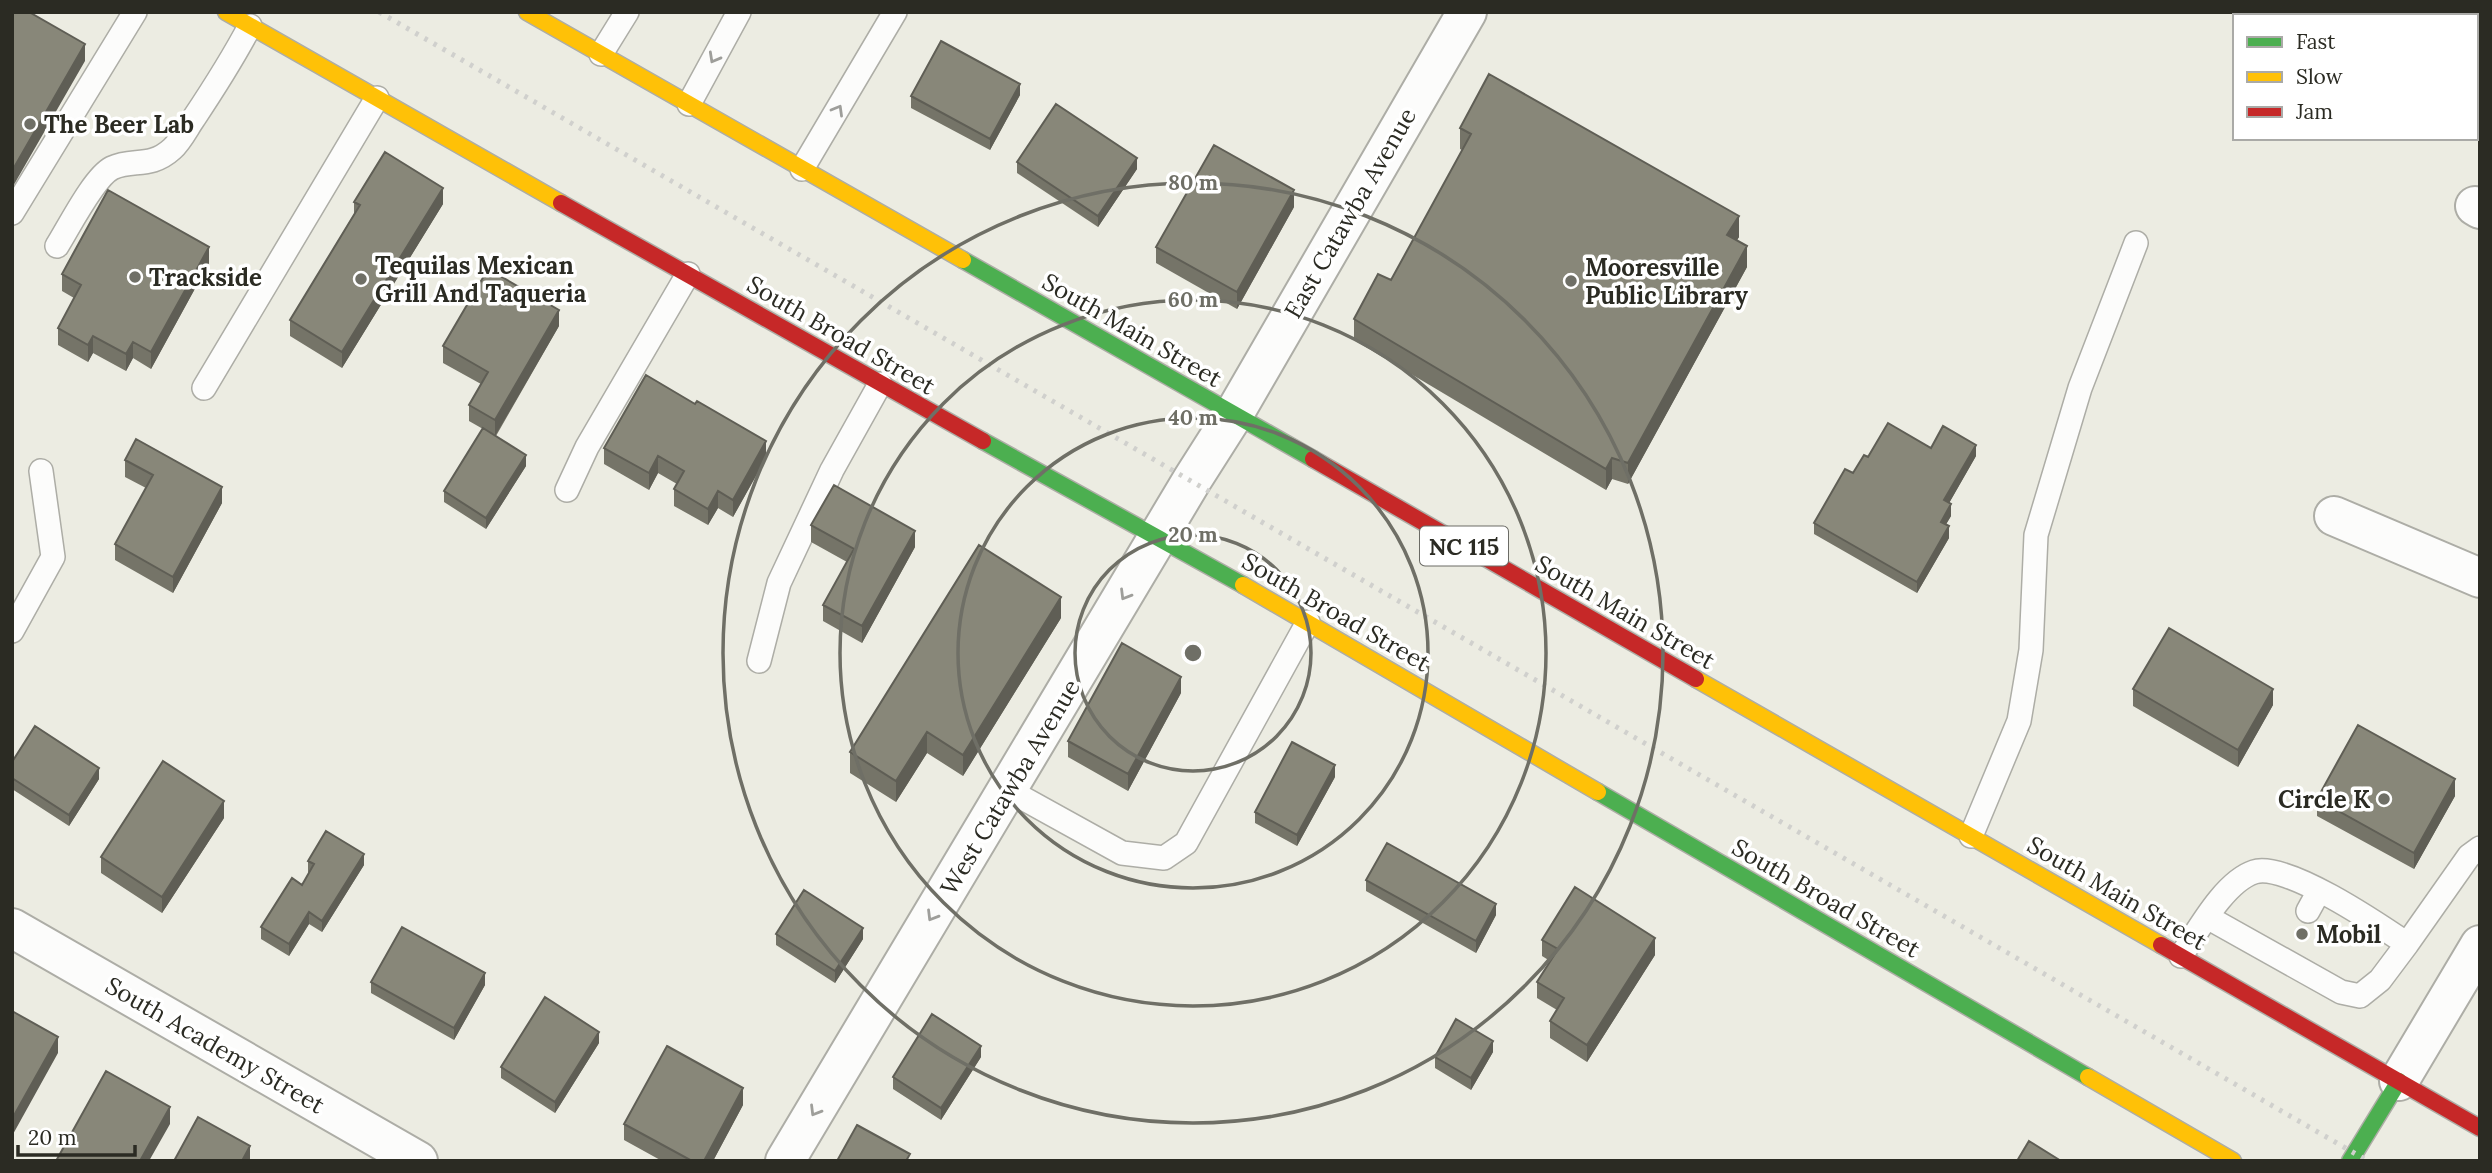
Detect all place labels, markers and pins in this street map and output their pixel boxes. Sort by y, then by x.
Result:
place label: The Beer Lab [44,109,194,140]
marker: The Beer Lab [22,116,38,132]
place label: Tequilas Mexican Grill And Taqueria [375,250,587,309]
place label: Mooresville Public Library [1585,252,1749,311]
place label: Trackside [149,262,262,293]
marker: Trackside [127,269,143,285]
marker: Tequilas Mexican Grill And Taqueria [353,271,369,287]
marker: Mooresville Public Library [1563,273,1579,289]
centre of rings [1181,641,1205,665]
place label: Circle K [2278,784,2371,815]
marker: Circle K [2376,791,2392,807]
place label: Mobil [2316,919,2381,950]
marker: Mobil [2294,926,2310,942]

